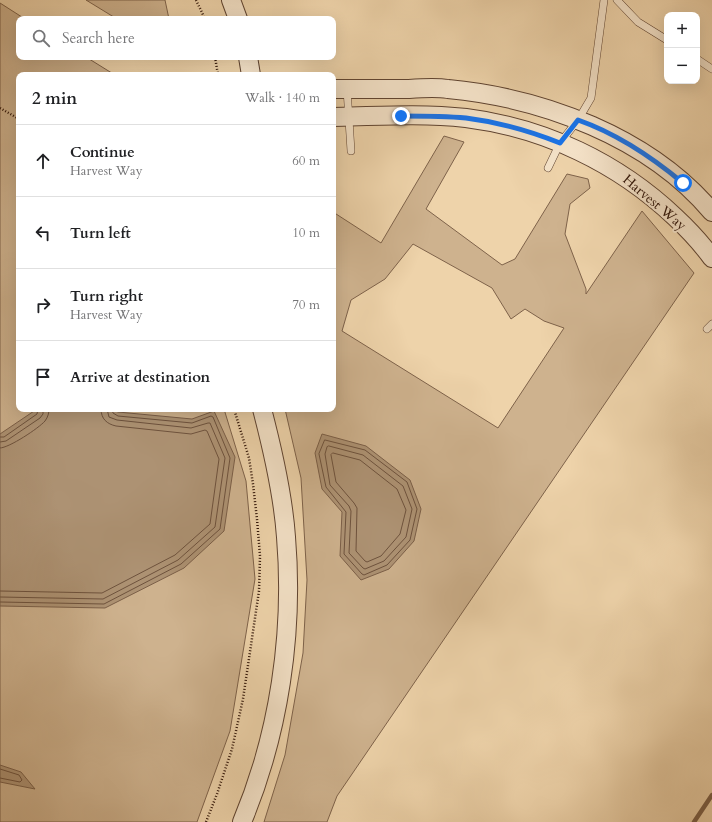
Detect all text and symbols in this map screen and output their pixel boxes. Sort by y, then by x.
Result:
map controls [664,12,700,84]
button: + [664,12,700,48]
search box [16,16,336,60]
icon: search [30,27,52,49]
text: Search here [62,28,135,48]
button: − [664,48,700,84]
text: 2 min [32,87,77,110]
text: Walk · 140 m [245,89,320,107]
route end [392,107,410,125]
text: Continue [70,142,135,162]
icon: ahead [32,150,54,172]
text: 60 m [292,152,320,170]
text: Harvest Way [70,162,143,180]
street label: Harvest Way [619,170,691,235]
route start [674,174,692,192]
icon: left [32,222,54,244]
text: Turn left [70,223,131,243]
text: 10 m [292,224,320,242]
text: Turn right [70,286,143,306]
icon: right [32,294,54,316]
text: 70 m [292,296,320,314]
text: Harvest Way [70,306,143,324]
icon: arrive [32,366,54,388]
text: Arrive at destination [70,367,210,387]

